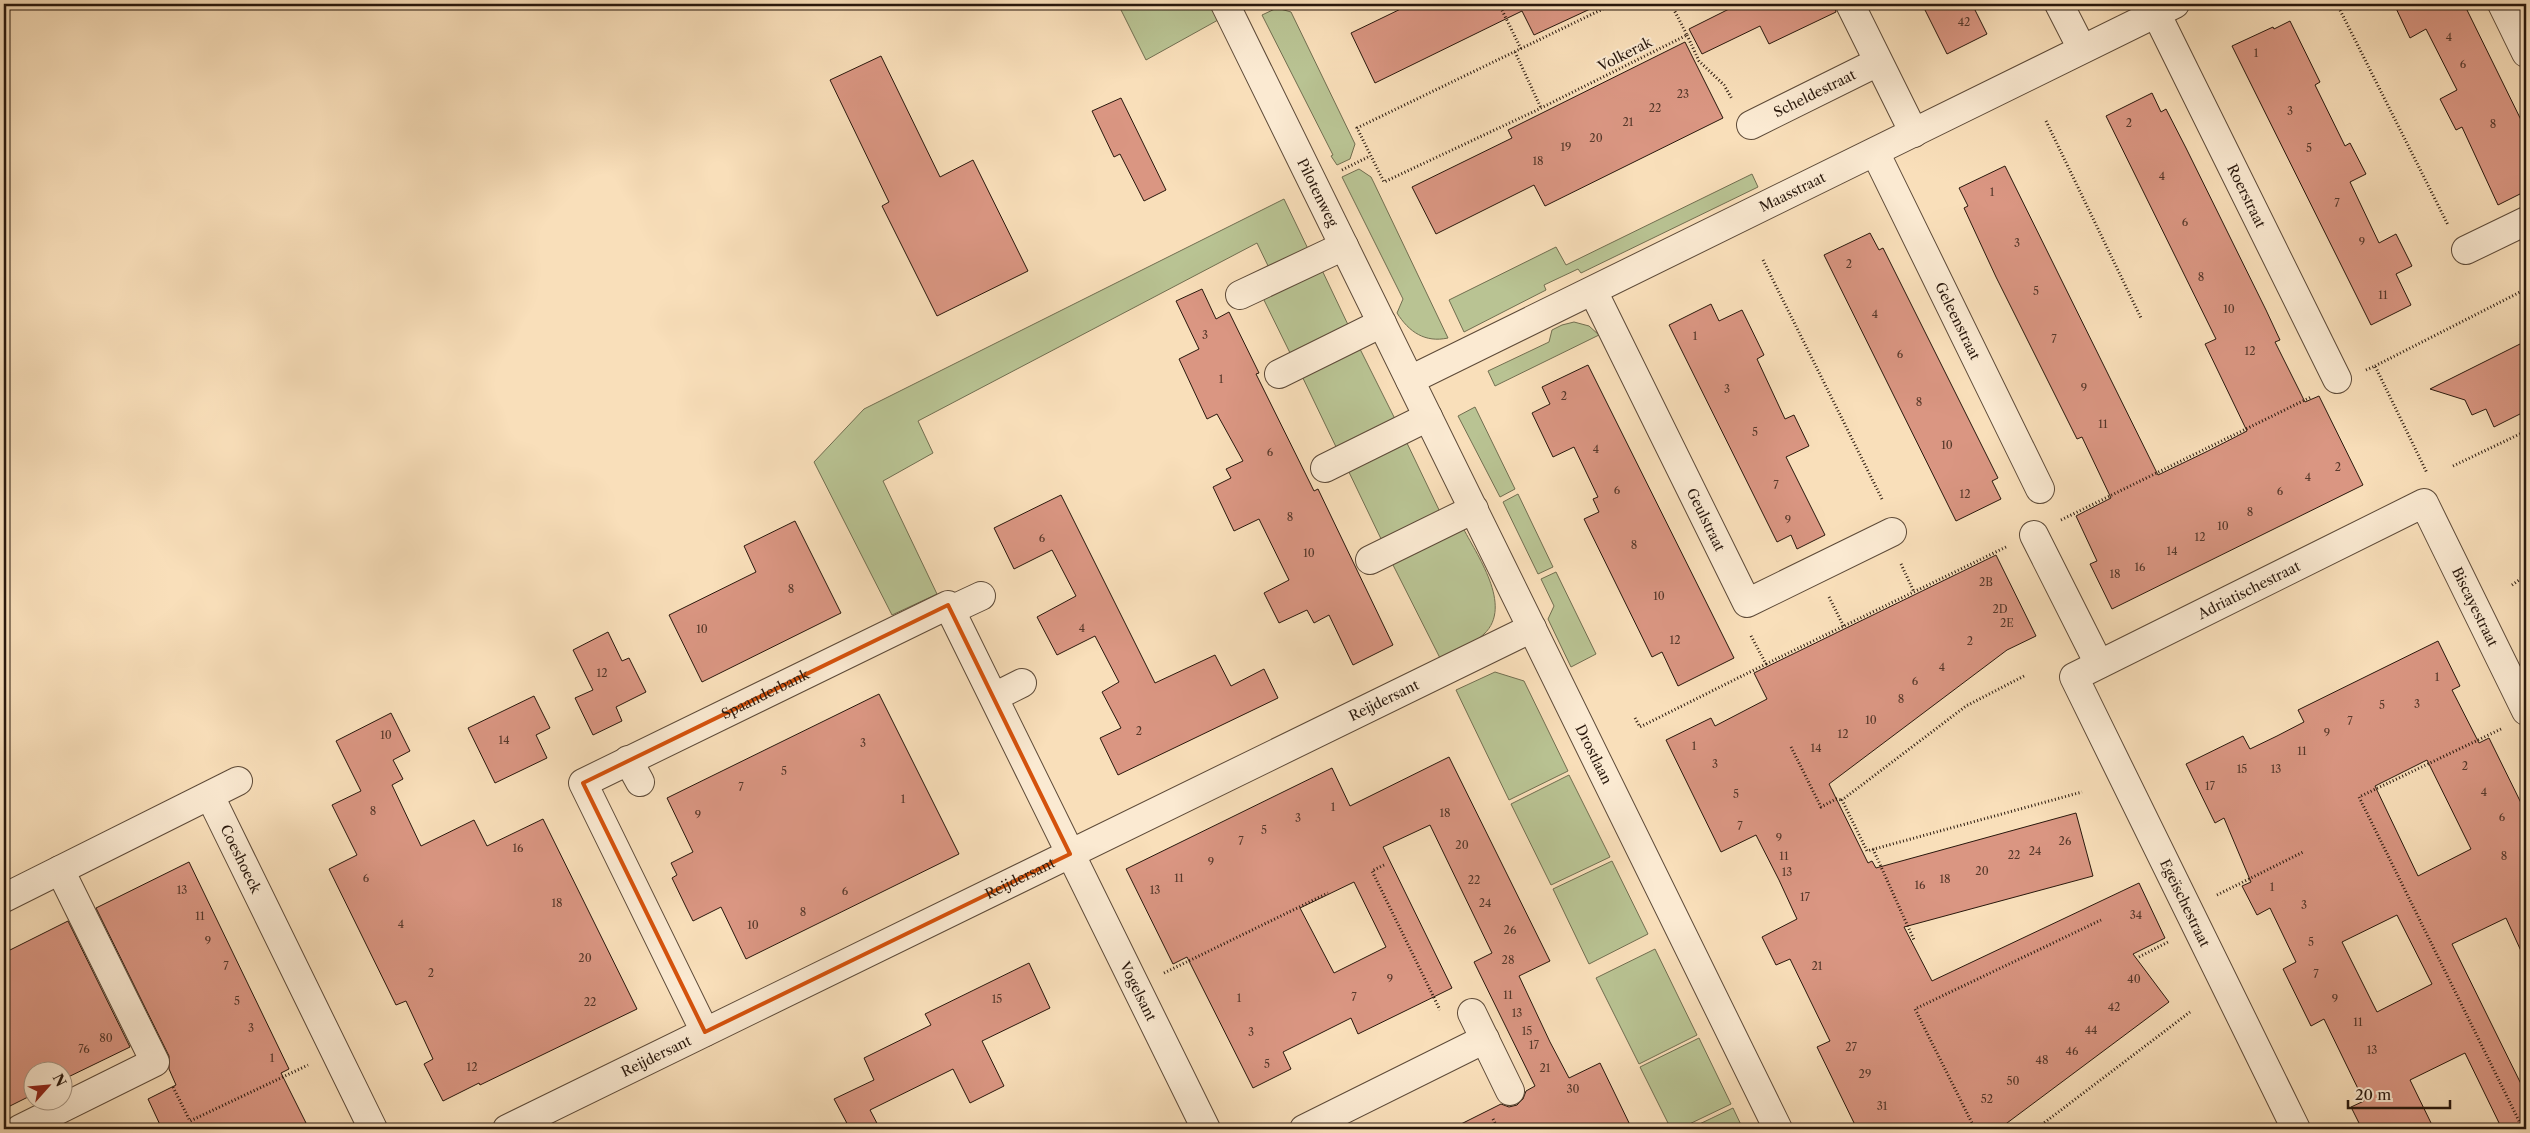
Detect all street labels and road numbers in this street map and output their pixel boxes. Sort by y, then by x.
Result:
street label: Volkerak [1594,32,1656,76]
street label: Scheldestraat [1771,65,1859,121]
street label: Pilotenweg [1293,155,1342,230]
street label: Roerstraat [2223,161,2270,231]
street label: Maasstraat [1756,168,1828,216]
street label: Geleenstraat [1931,279,1984,363]
street label: Geulstraat [1683,485,1729,554]
street label: Adriatischestraat [2194,557,2303,623]
street label: Biscayestraat [2448,564,2502,650]
street label: Spaanderbank [718,665,813,723]
street label: Reijdersant [1346,676,1422,725]
street label: Drostlaan [1572,721,1616,787]
street label: Coeshoeck [216,822,266,897]
street label: Reijdersant [982,854,1058,903]
street label: Egeïschestraat [2156,856,2214,950]
street label: Vogelsant [1116,958,1160,1024]
street label: Reijdersant [618,1031,694,1081]

